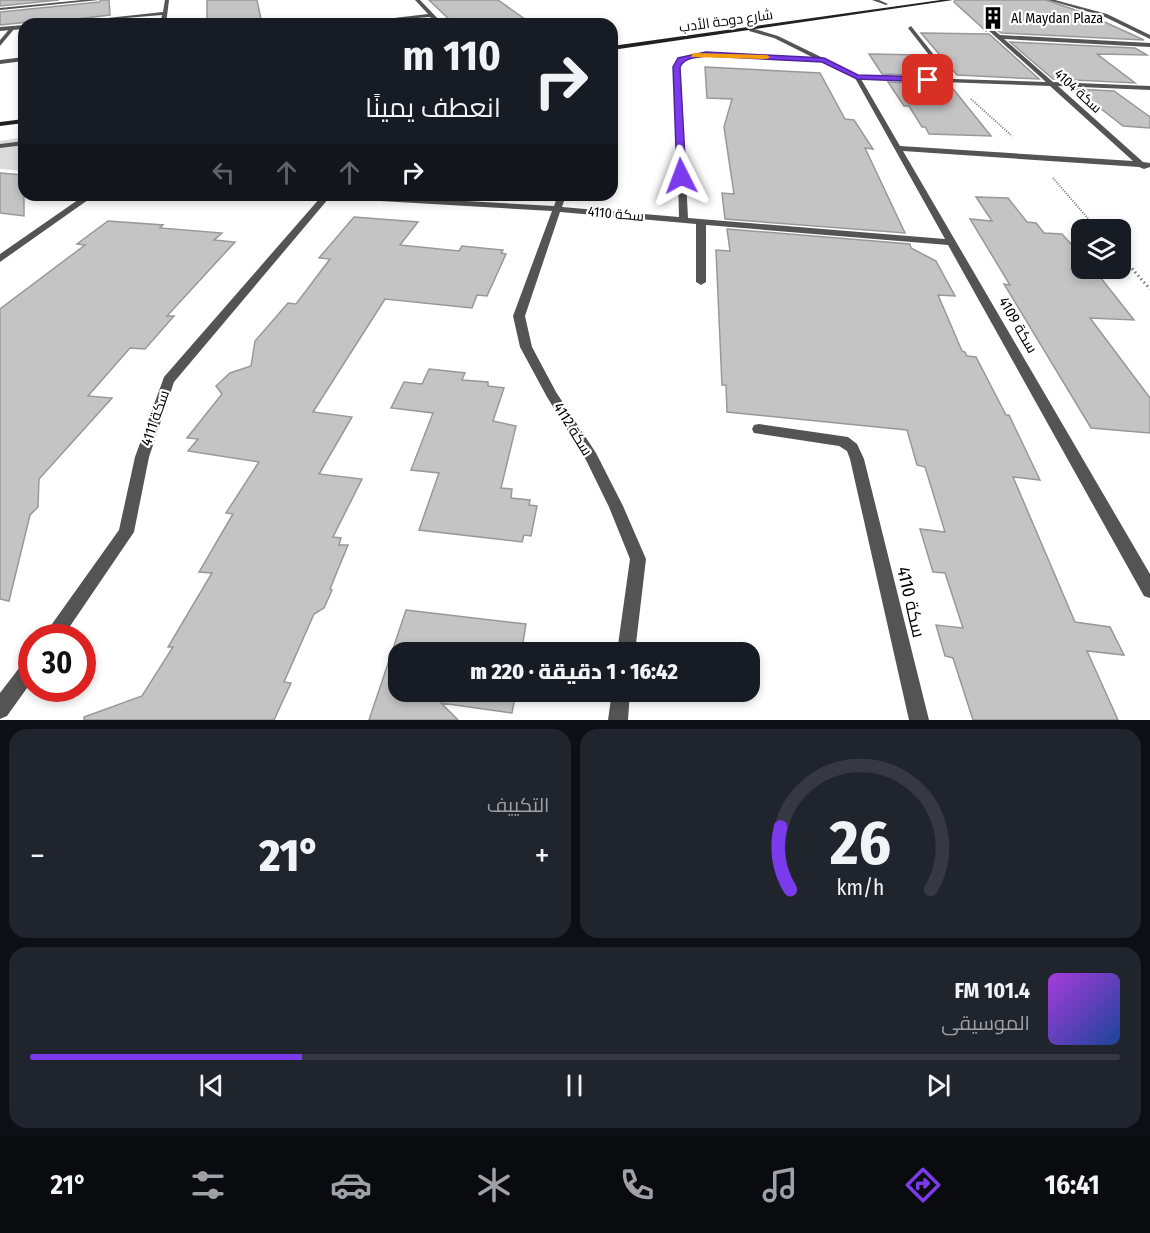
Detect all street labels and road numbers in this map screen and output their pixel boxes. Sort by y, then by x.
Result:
street label: شارع دوحة الأدب [678,6,774,36]
street label: سكة 4104 [1051,65,1105,117]
street label: سكة 4110 [587,203,645,225]
street label: سكة 4109 [995,294,1041,356]
street label: سكة 4111 [137,388,173,448]
street label: سكة 4112 [550,399,596,459]
street label: سكة 4110 [892,564,930,640]

